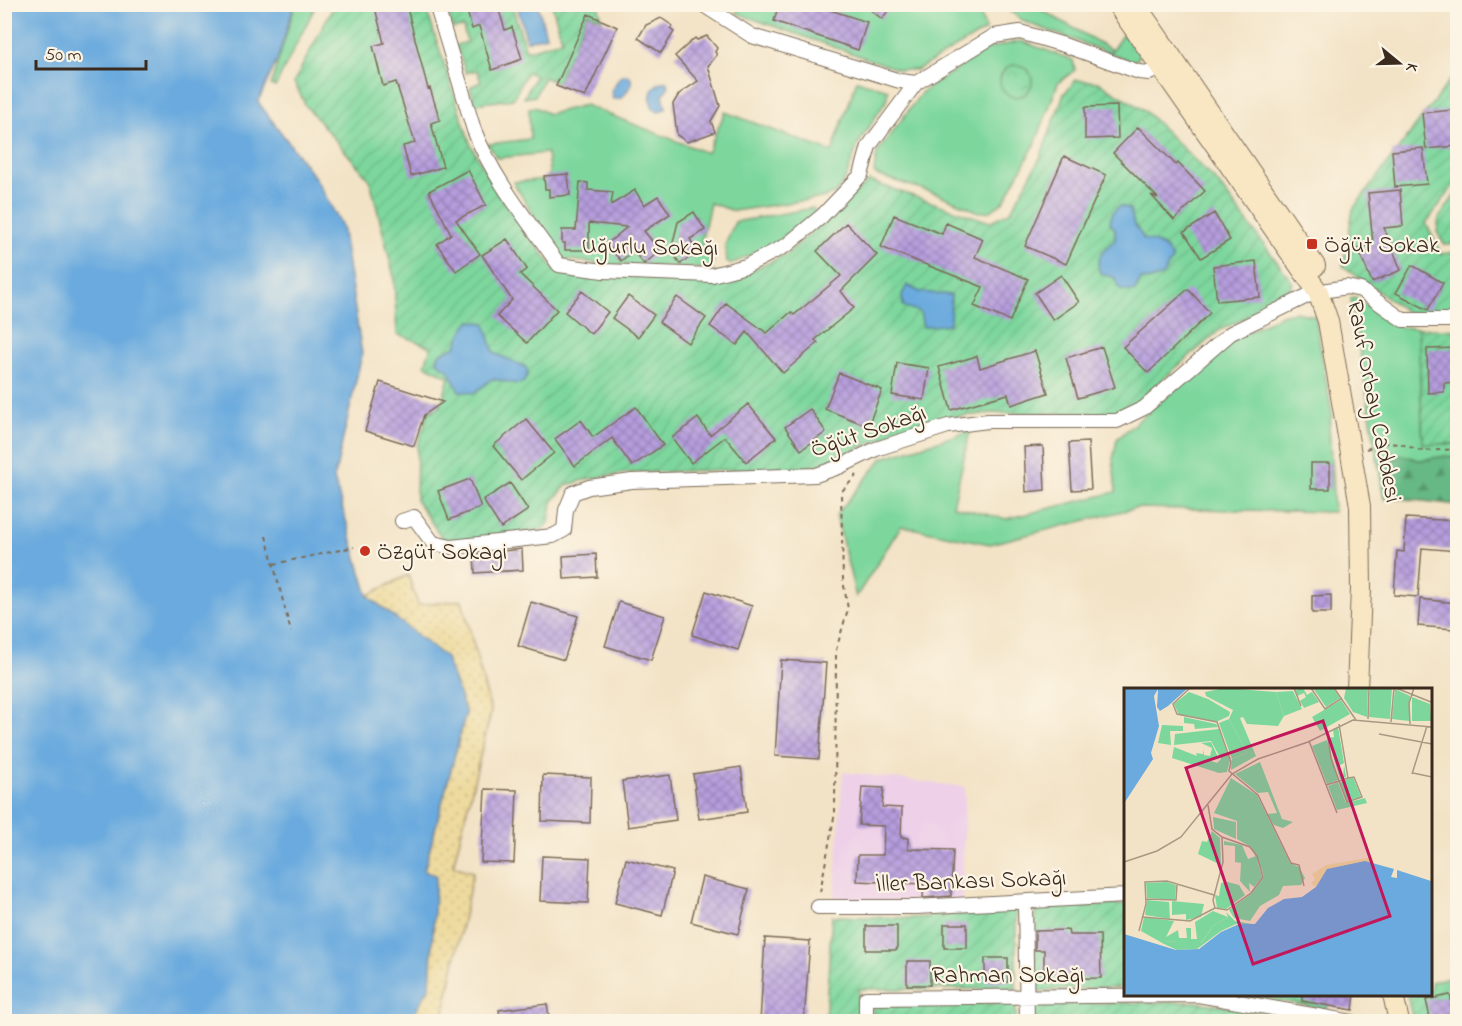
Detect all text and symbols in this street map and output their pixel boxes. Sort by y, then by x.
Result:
scale bar [36,33,146,71]
north arrow [1369,33,1429,93]
text: 50 m [45,43,82,69]
text: K [1398,60,1424,76]
place label: Öğüt Sokak [1324,229,1440,264]
street label: Uğurlu Sokağı [581,230,719,267]
marker: Öğüt Sokak [1305,237,1319,251]
street label: Rauf Orbay Caddesi [1335,297,1409,506]
street label: Öğüt Sokağı [806,396,931,468]
place label: Özgüt Sokagi [377,536,507,571]
marker: Özgüt Sokagi [358,544,372,558]
inset map [1124,688,1432,996]
street label: İller Bankası Sokağı [875,862,1067,903]
street label: Rahman Sokağı [932,959,1084,994]

